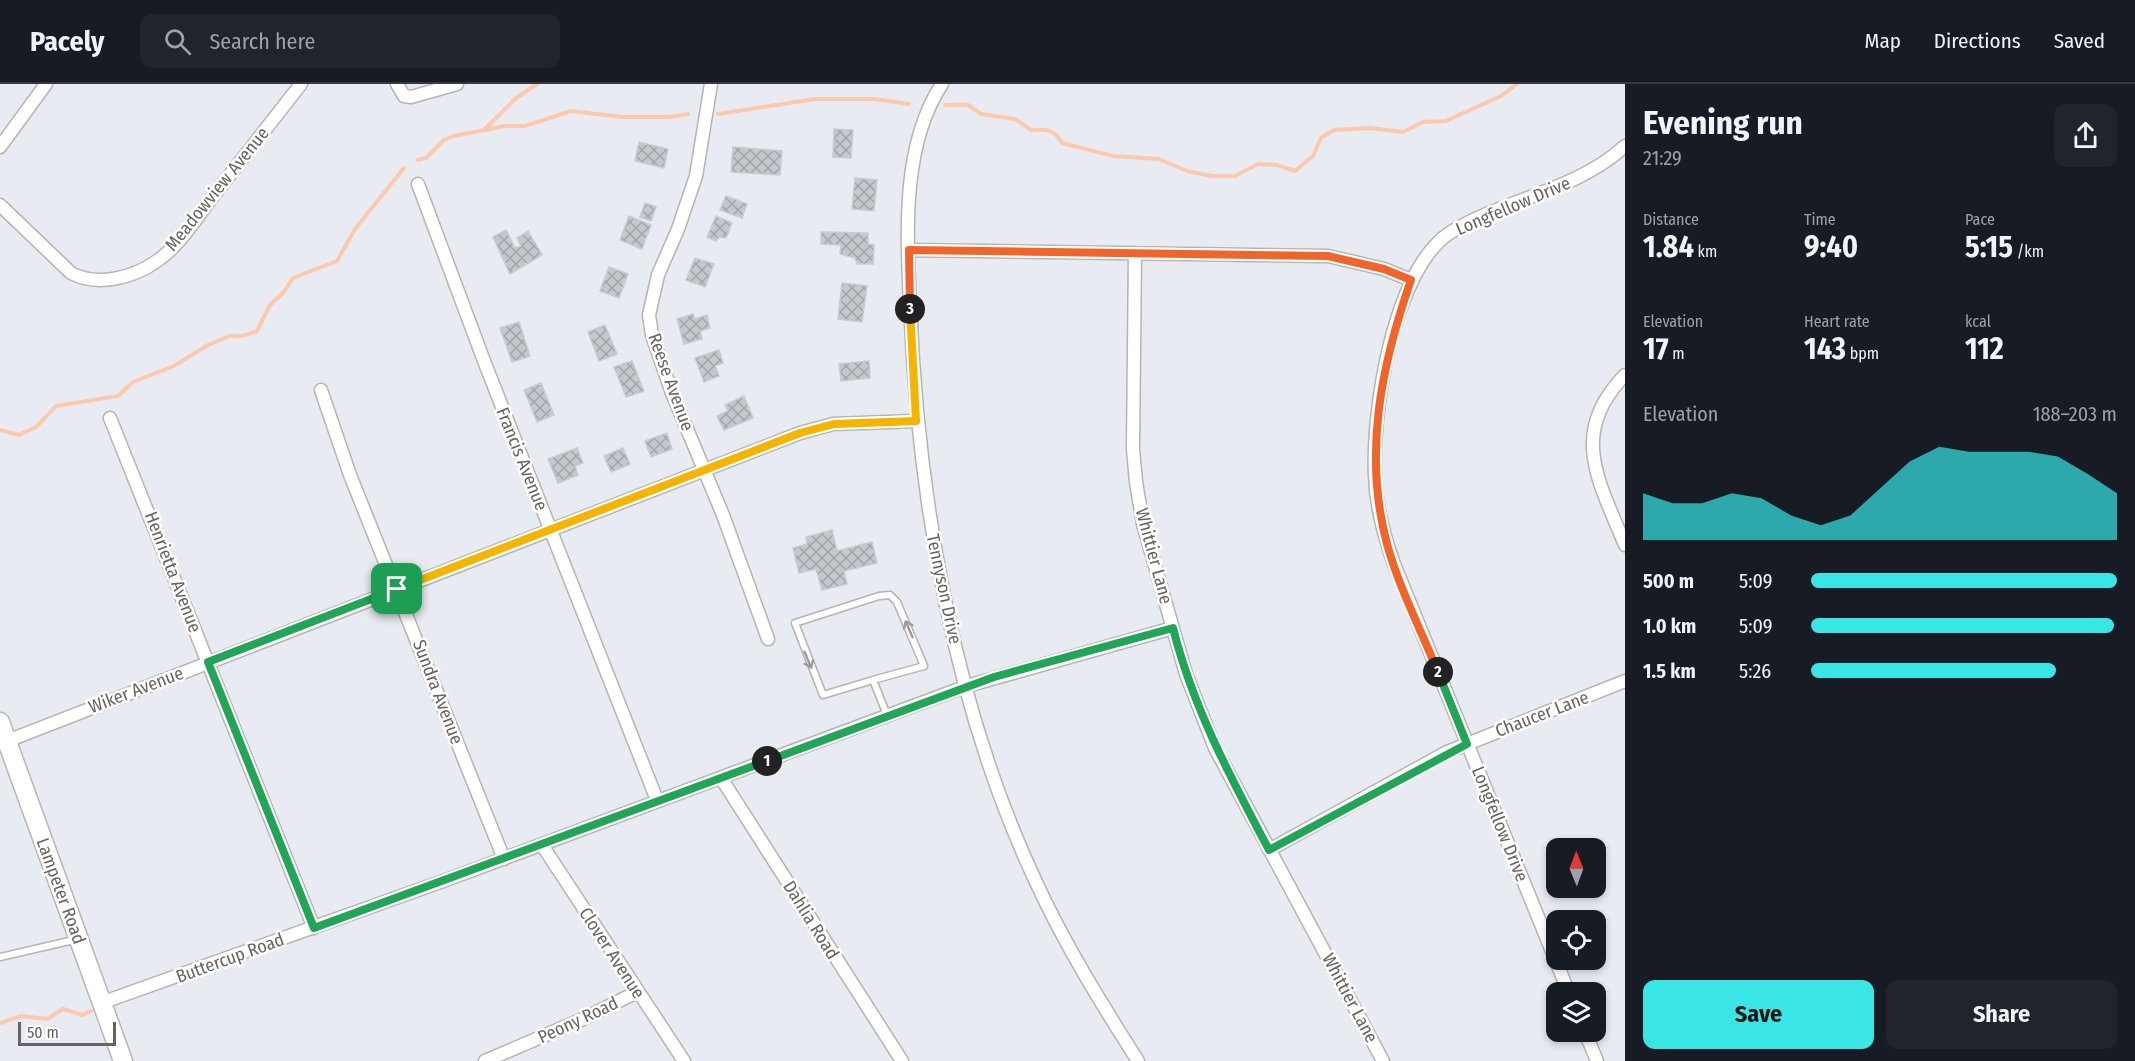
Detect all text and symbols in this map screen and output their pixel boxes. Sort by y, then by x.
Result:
search box [140,14,560,68]
text: Pacely [30,25,104,58]
icon: search [161,25,194,58]
text: Search here [209,28,315,55]
text: Map [1864,28,1901,54]
text: Directions [1934,28,2021,54]
text: Saved [2054,28,2105,54]
text: Evening run [1643,103,1803,143]
button: share [2054,104,2117,167]
street label: Meadowview Avenue [160,123,274,255]
text: 21:29 [1643,146,1682,170]
street label: Longfellow Drive [1452,172,1574,240]
text: Distance [1643,210,1699,229]
text: Time [1804,210,1836,229]
text: Pace [1965,210,1995,229]
text: 1.84 [1643,229,1694,265]
text: 9:40 [1804,229,1858,265]
text: 5:15 [1965,229,2013,265]
text: km [1694,242,1717,261]
text: /km [2013,242,2044,261]
pin: 3 [895,294,925,324]
text: 3 [906,299,914,318]
text: Elevation [1643,312,1703,331]
text: Heart rate [1804,312,1870,331]
text: kcal [1965,312,1991,331]
street label: Reese Avenue [643,330,699,434]
text: 17 [1643,331,1668,367]
text: 143 [1804,331,1846,367]
text: 112 [1965,331,2004,367]
text: m [1668,344,1685,363]
text: bpm [1846,344,1879,363]
text: Elevation [1643,402,1718,426]
text: 188–203 m [2033,402,2117,426]
street label: Francis Avenue [491,404,553,514]
street label: Whittier Lane [1131,506,1177,606]
street label: Henrietta Avenue [140,508,206,636]
street label: Tennyson Drive [922,532,966,646]
pin [371,563,422,614]
text: 500 m [1643,569,1694,593]
text: 5:09 [1739,569,1772,593]
icon: arrive [380,572,413,605]
text: 1.0 km [1643,614,1696,638]
text: 5:09 [1739,614,1772,638]
one-way arrow [903,620,914,639]
street label: Sundra Avenue [408,637,468,748]
one-way arrow [803,650,814,668]
pin: 2 [1423,657,1453,687]
text: 1.5 km [1643,659,1696,683]
text: 5:26 [1739,659,1771,683]
street label: Wiker Avenue [85,662,187,718]
text: 2 [1434,662,1442,681]
street label: Chaucer Lane [1492,686,1592,742]
pin: 1 [752,746,782,776]
text: 1 [764,751,770,770]
street label: Longfellow Drive [1467,763,1533,885]
street label: Lampeter Road [32,835,90,947]
north arrow [1546,838,1606,898]
map controls [1546,838,1606,1042]
street label: Dahlia Road [778,877,844,963]
street label: Clover Avenue [574,903,650,1003]
button: locate [1546,910,1606,970]
street label: Buttercup Road [173,928,287,988]
street label: Whittier Lane [1317,949,1383,1047]
button: Save [1643,980,1874,1049]
button: Share [1886,980,2117,1049]
button: layers [1546,982,1606,1042]
street label: Peony Road [534,992,622,1048]
scale bar [18,1019,116,1046]
text: 50 m [27,1023,59,1042]

